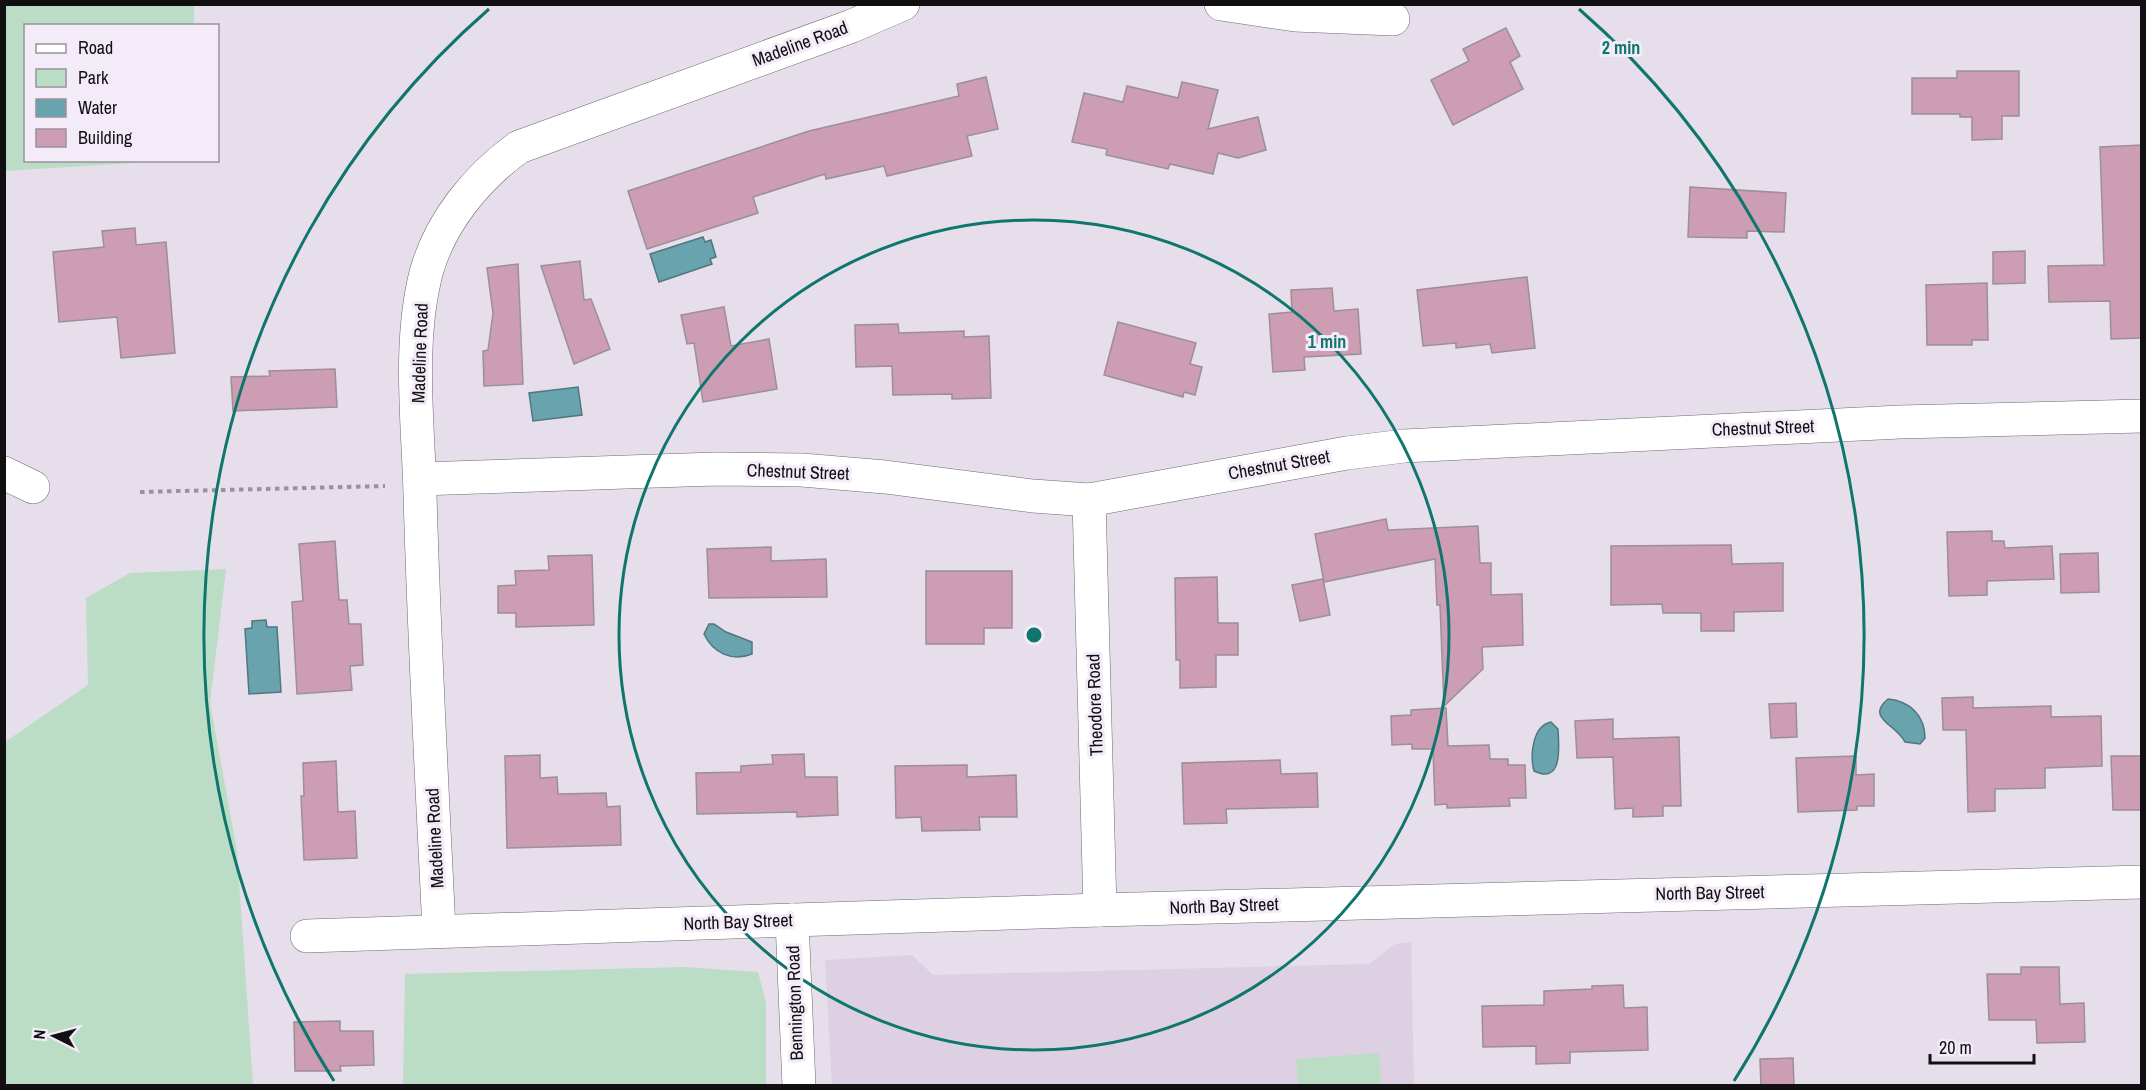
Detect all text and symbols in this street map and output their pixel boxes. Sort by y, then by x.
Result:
street label: Madeline Road [749,15,851,72]
legend [24,24,219,162]
text: Road [78,35,113,60]
text: 2 min [1602,35,1640,60]
text: Park [78,65,109,90]
text: Water [78,95,117,120]
text: Building [78,125,133,150]
street label: Madeline Road [405,303,434,403]
text: 1 min [1308,329,1346,354]
street label: Chestnut Street [1711,413,1815,442]
street label: Chestnut Street [1226,443,1332,486]
street label: Chestnut Street [746,457,850,486]
centre of rings [1024,625,1044,645]
street label: Theodore Road [1080,653,1109,757]
street label: Madeline Road [419,787,450,889]
street label: North Bay Street [1655,879,1765,906]
street label: North Bay Street [1169,891,1279,920]
street label: North Bay Street [683,907,793,936]
street label: Bennington Road [780,945,809,1061]
north arrow [24,1006,84,1066]
scale bar [1930,1027,2034,1065]
text: N [28,1029,51,1040]
text: 20 m [1939,1035,1972,1060]

